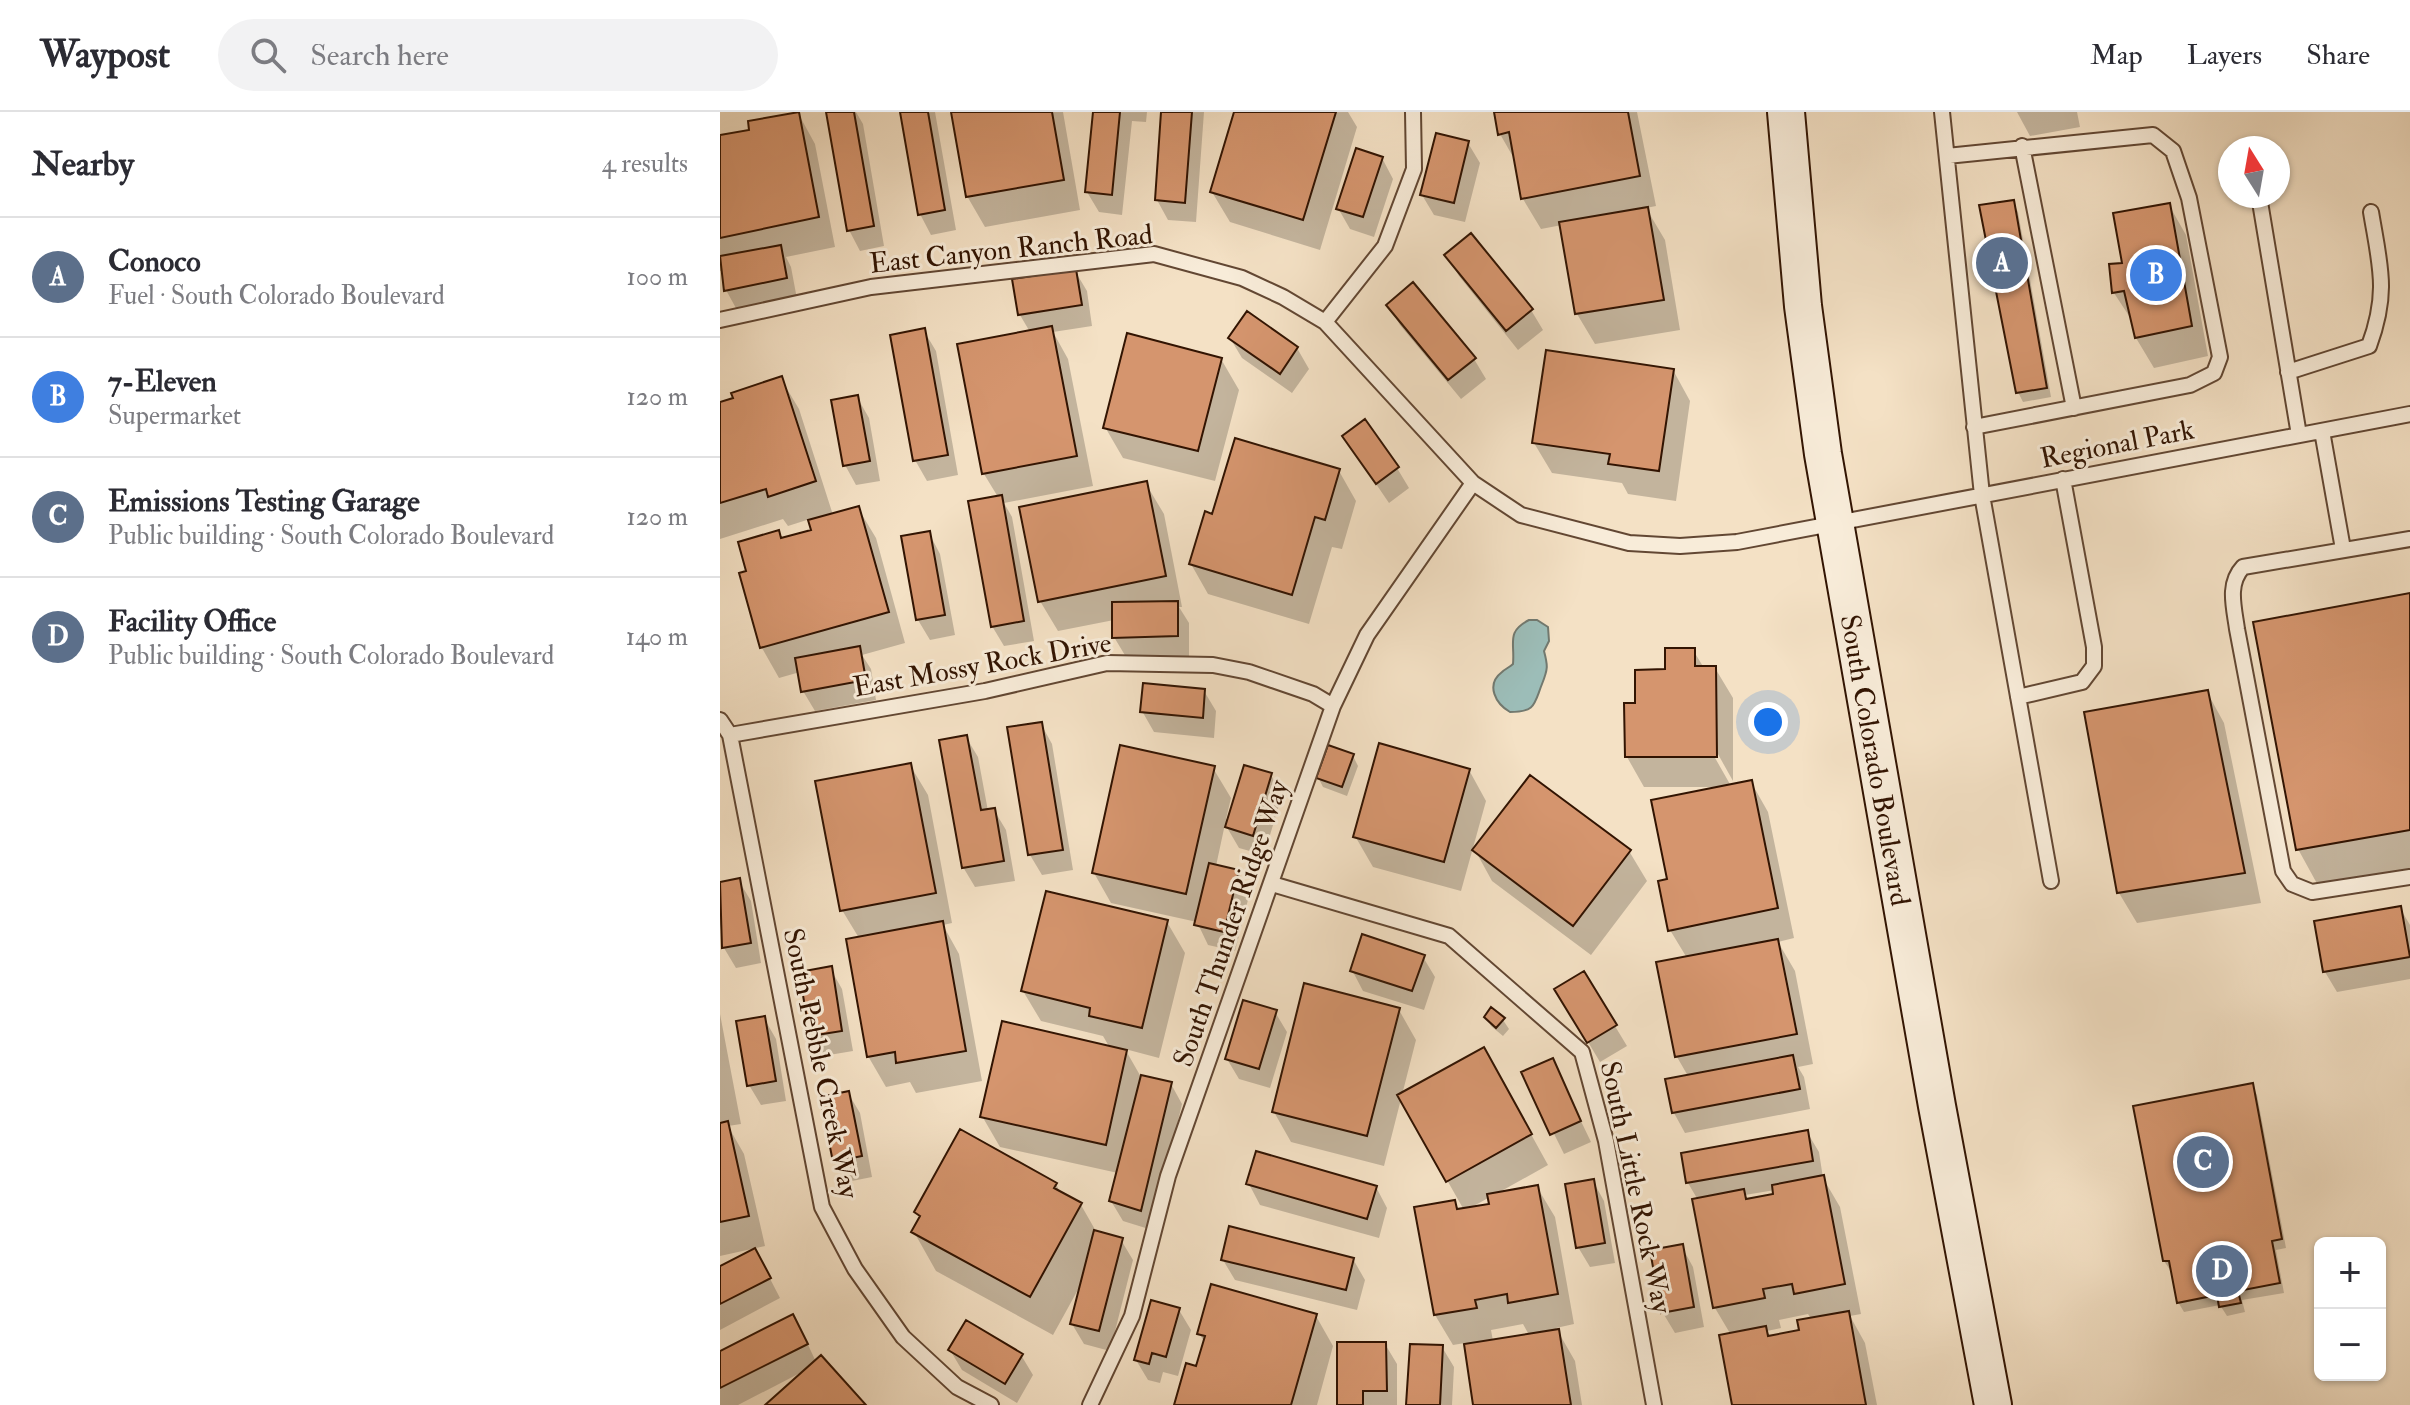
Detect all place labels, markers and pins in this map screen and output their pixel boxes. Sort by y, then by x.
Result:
pin: A [1976,233,2028,293]
pin: B [2130,245,2182,305]
pin: C [2177,1132,2229,1192]
pin: D [2196,1241,2248,1301]

